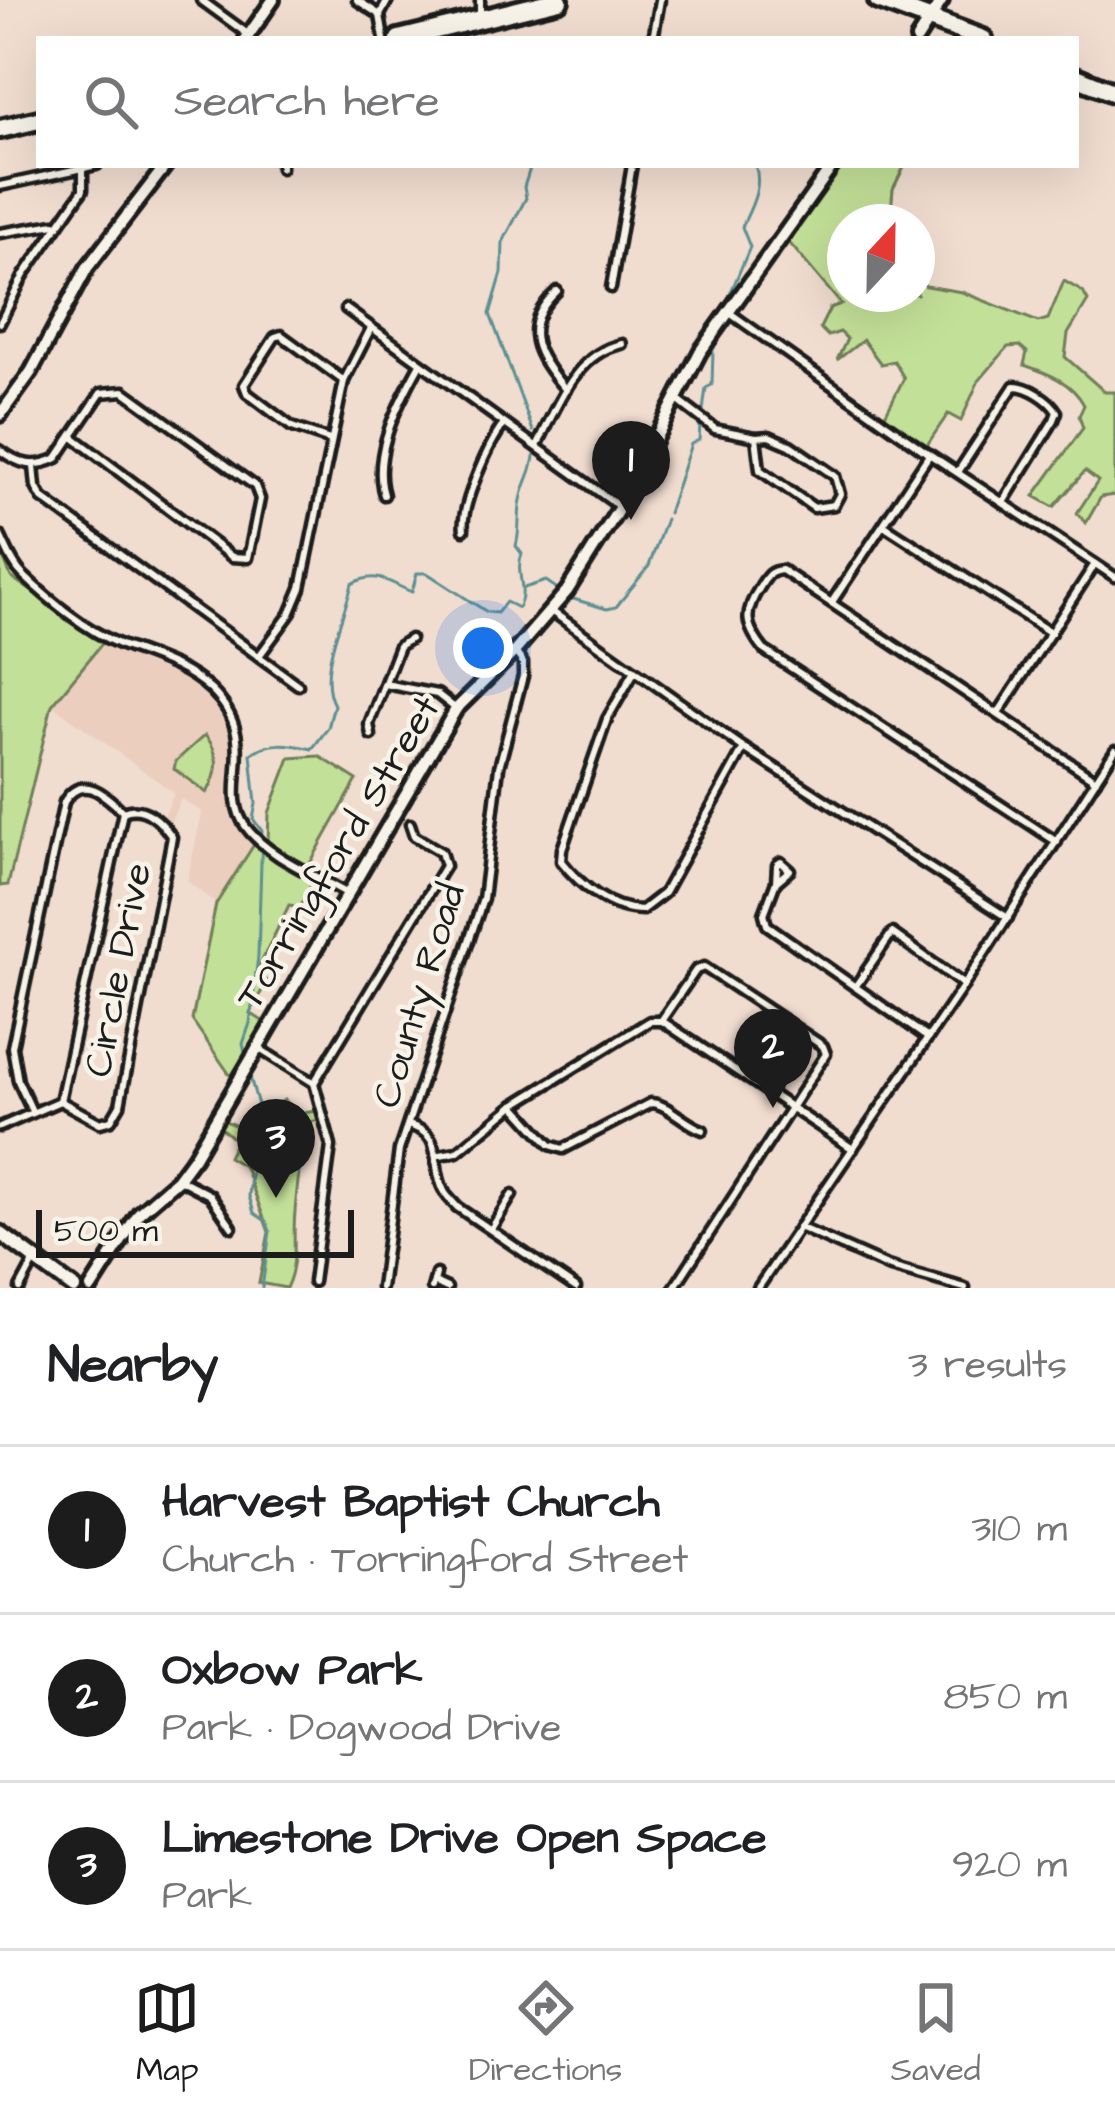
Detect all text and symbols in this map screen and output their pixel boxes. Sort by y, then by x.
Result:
search box [36,36,1079,168]
icon: search [78,69,144,135]
text: Search here [174,71,440,133]
north arrow [827,204,935,312]
pin: 1 [592,421,670,520]
your location [453,618,513,678]
street label: Torringford Street [224,686,454,1020]
street label: Circle Drive [72,859,166,1081]
street label: County Road [360,878,481,1115]
pin: 2 [734,1009,812,1108]
pin: 3 [237,1099,315,1198]
scale bar [36,1204,354,1257]
text: 500 m [54,1208,158,1254]
text: Nearby [48,1331,218,1402]
text: 3 results [908,1339,1067,1393]
text: Harvest Baptist Church [162,1472,660,1534]
text: 1 [85,1503,90,1557]
text: 310 m [972,1503,1067,1557]
text: Church · Torringford Street [162,1534,688,1588]
text: Oxbow Park [162,1640,422,1702]
text: 2 [76,1671,98,1725]
text: 850 m [944,1671,1067,1725]
text: Park · Dogwood Drive [162,1702,561,1756]
text: Limestone Drive Open Space [162,1808,767,1870]
text: 3 [77,1839,97,1893]
text: 920 m [952,1839,1067,1893]
text: Park [162,1870,252,1924]
tab: Map [134,1975,200,2093]
tab: Directions [469,1975,622,2093]
tab: Saved [891,1975,981,2093]

